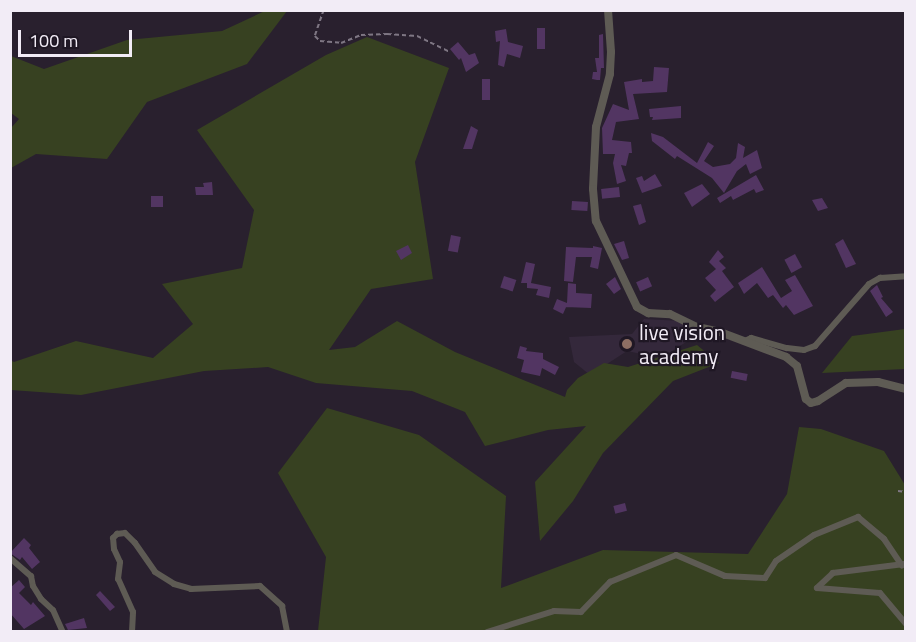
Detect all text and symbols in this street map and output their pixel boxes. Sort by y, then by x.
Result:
scale bar [21,18,135,56]
text: 100 m [29,27,78,54]
place label: live vision academy [639,319,725,369]
marker: live vision academy [620,337,634,351]

